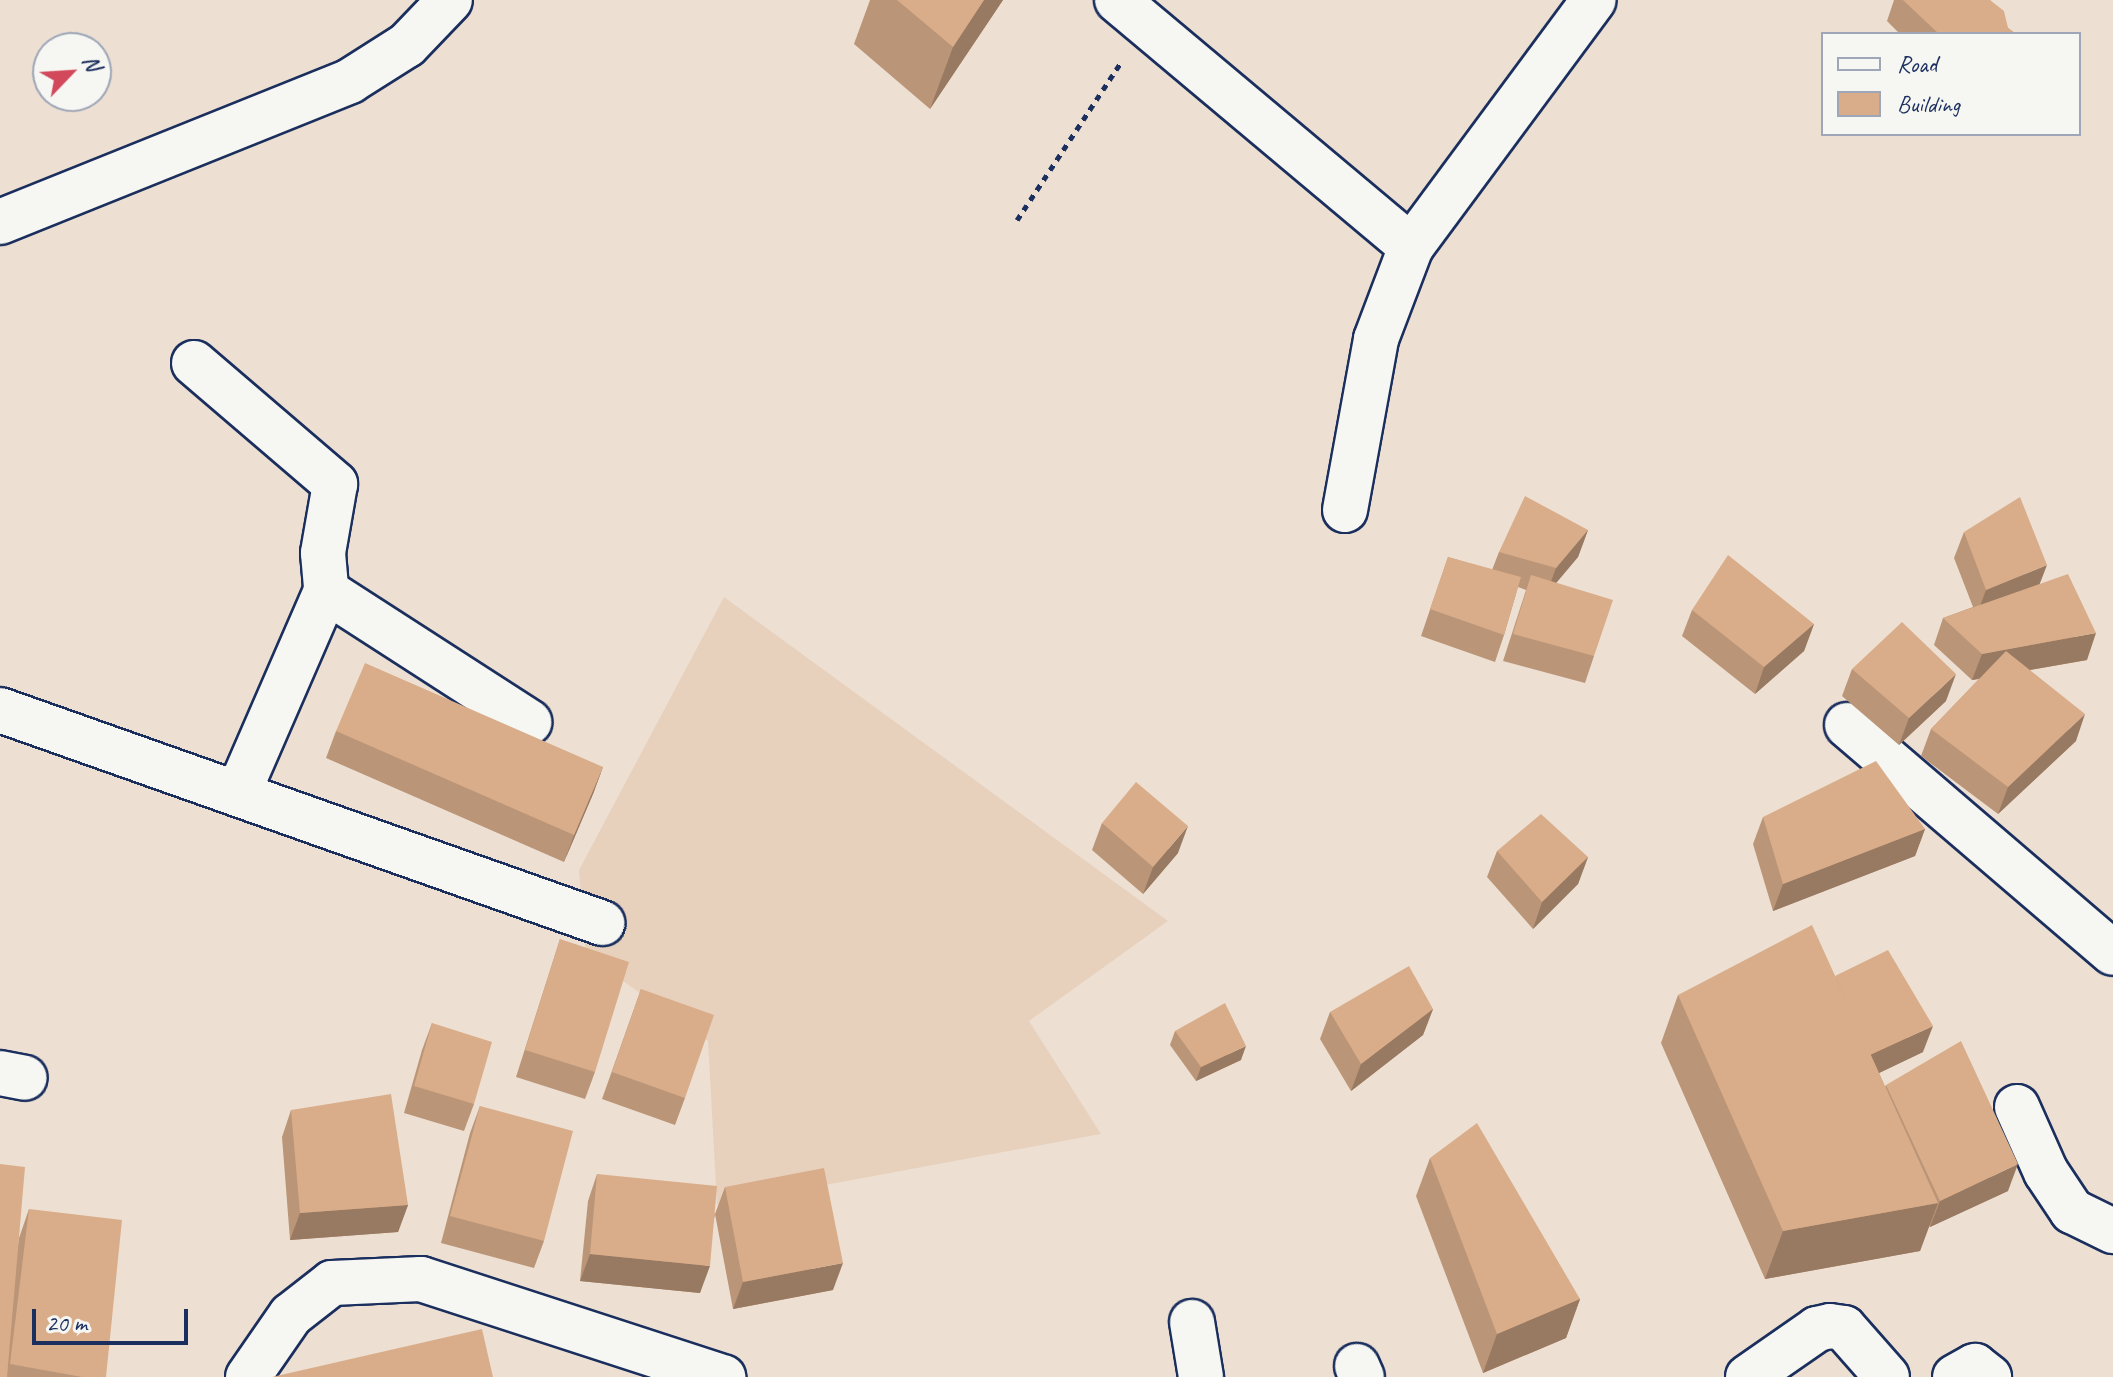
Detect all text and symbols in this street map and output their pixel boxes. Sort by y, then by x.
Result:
north arrow [32,32,112,112]
legend [1821,32,2081,136]
text: Road [1897,49,1937,79]
text: N [76,51,108,75]
text: Building [1897,89,1960,119]
scale bar [36,1293,192,1343]
text: 20 m [46,1308,87,1338]

